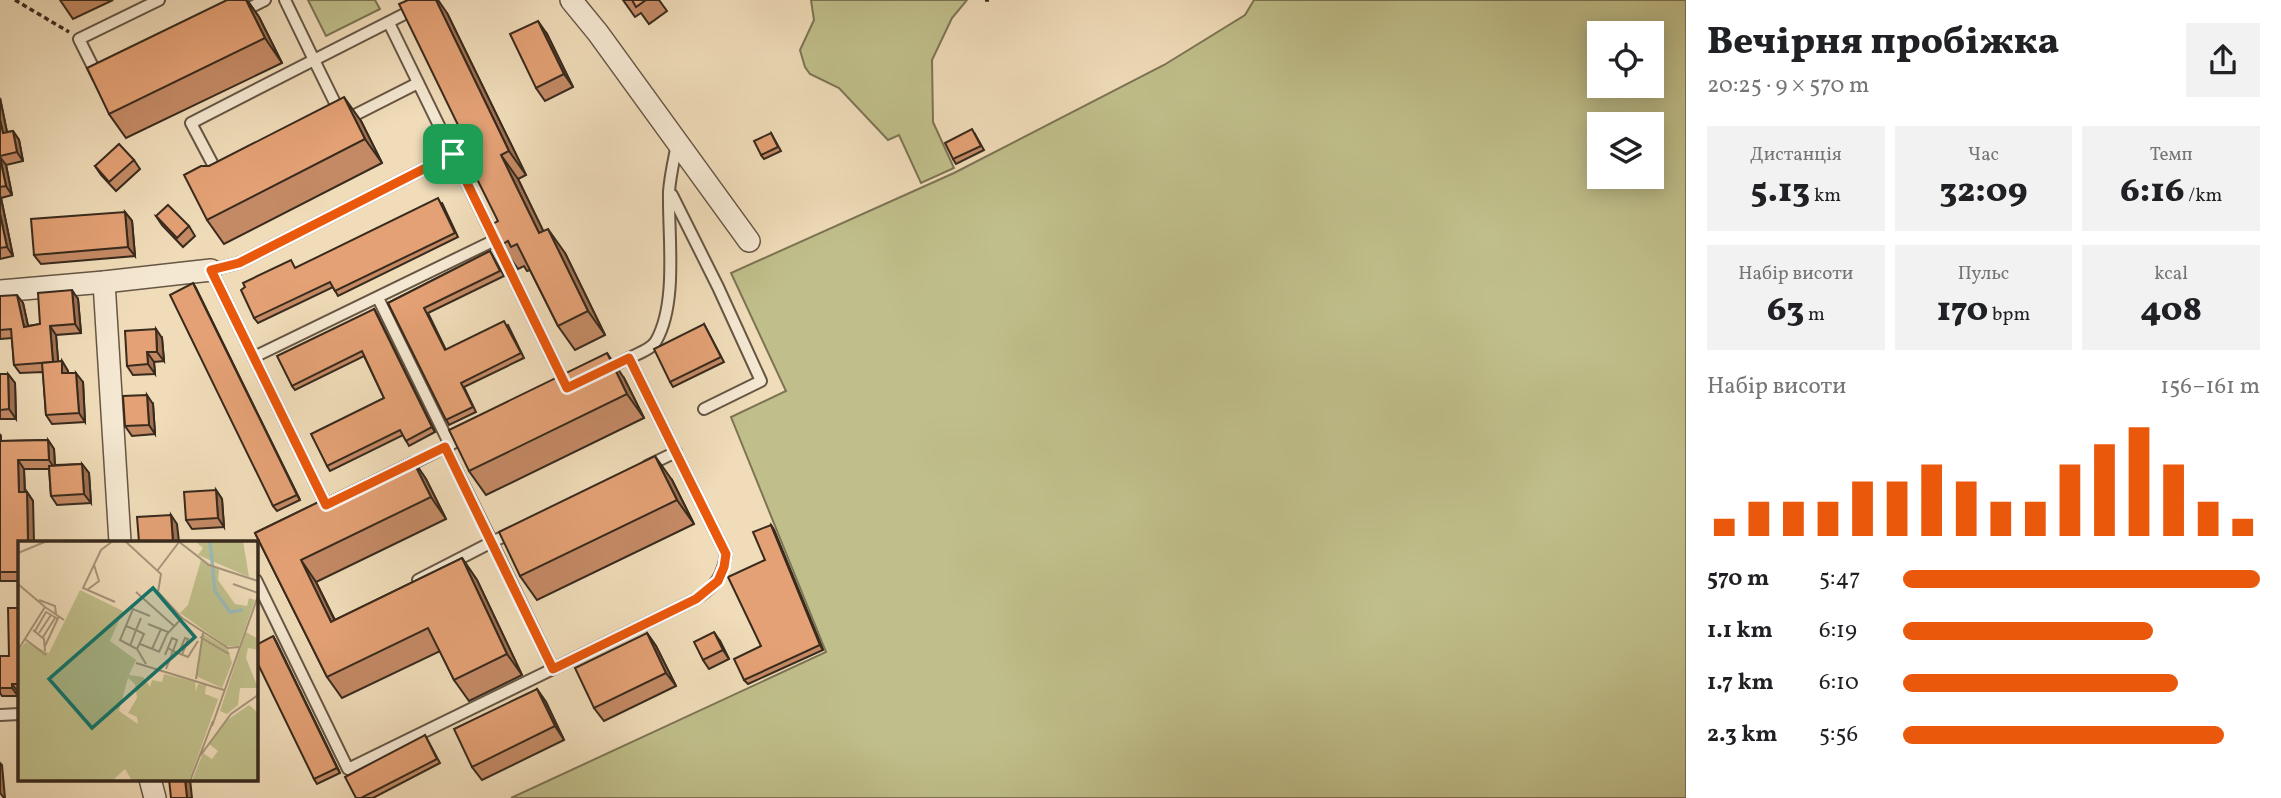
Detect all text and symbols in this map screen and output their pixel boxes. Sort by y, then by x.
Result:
text: Вечірня пробіжка [1707,17,2059,70]
map controls [1587,21,1664,189]
button: locate [1587,21,1664,98]
button: share [2186,23,2260,97]
text: 20:25 · 9 × 570 m [1707,70,1869,102]
button: layers [1587,112,1664,189]
pin [423,124,483,184]
icon: arrive [434,135,472,173]
text: Дистанція [1750,142,1842,168]
text: Час [1968,142,1999,168]
text: Темп [2150,142,2193,168]
text: 5.13 [1751,168,1810,216]
text: 32:09 [1939,168,2028,216]
text: 6:16 [2120,168,2185,216]
text: km [1810,183,1841,209]
text: /km [2185,183,2222,209]
text: Набір висоти [1738,261,1853,287]
text: Пульс [1958,261,2009,287]
text: kcal [2154,261,2188,287]
text: 63 [1767,287,1804,335]
text: 170 [1937,287,1988,335]
text: 408 [2140,287,2202,335]
text: m [1804,302,1825,328]
text: bpm [1988,302,2030,328]
text: Набір висоти [1707,371,1846,403]
text: 156–161 m [2160,371,2260,403]
inset map [18,541,257,780]
text: 570 m [1707,563,1769,595]
text: 5:47 [1819,563,1860,595]
text: 1.1 km [1707,615,1773,647]
text: 6:19 [1819,615,1857,647]
text: 1.7 km [1707,667,1774,699]
text: 6:10 [1819,667,1859,699]
text: 2.3 km [1707,719,1778,751]
text: 5:56 [1819,719,1858,751]

